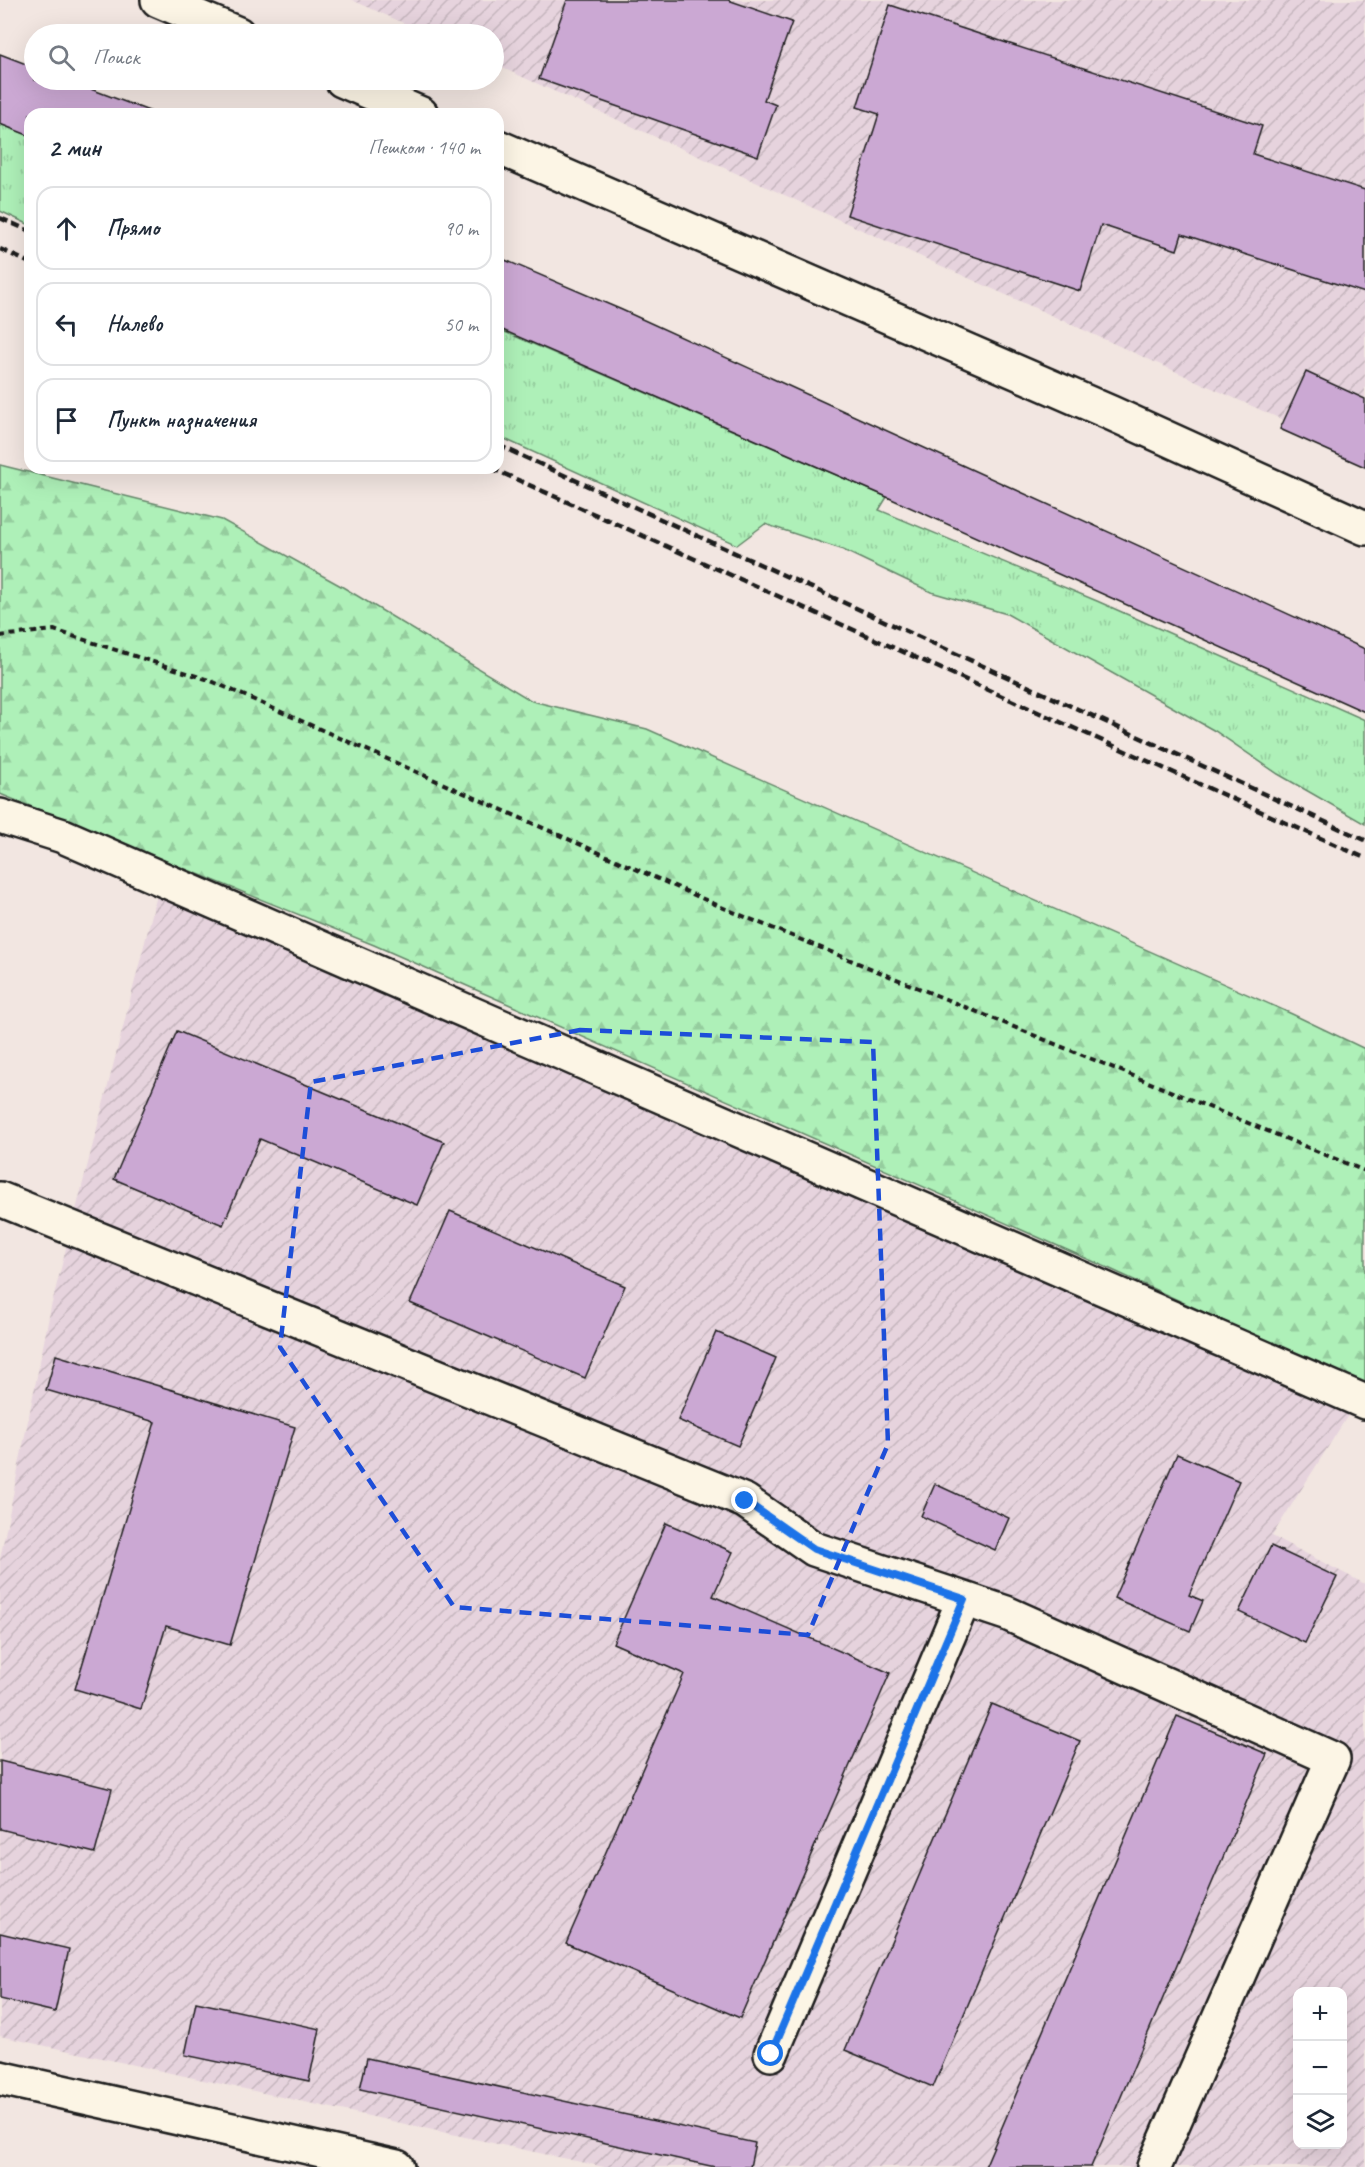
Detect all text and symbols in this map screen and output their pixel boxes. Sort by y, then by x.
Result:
search box [24,24,504,90]
icon: search [45,41,78,74]
text: Поиск [93,43,139,71]
text: 2 мин [48,131,101,164]
text: Пешком · 140 m [368,135,480,160]
icon: ahead [50,212,83,245]
text: Прямо [107,214,159,242]
text: 90 m [444,216,478,241]
icon: left [50,308,83,341]
text: Налево [107,310,163,338]
text: 50 m [444,312,478,337]
icon: arrive [50,404,83,437]
text: Пункт назначения [107,406,256,434]
route end [731,1487,757,1513]
map controls [1293,1987,1347,2149]
button: + [1293,1987,1347,2041]
route start [757,2040,783,2066]
button: − [1293,2041,1347,2095]
button: layers [1293,2095,1347,2149]

